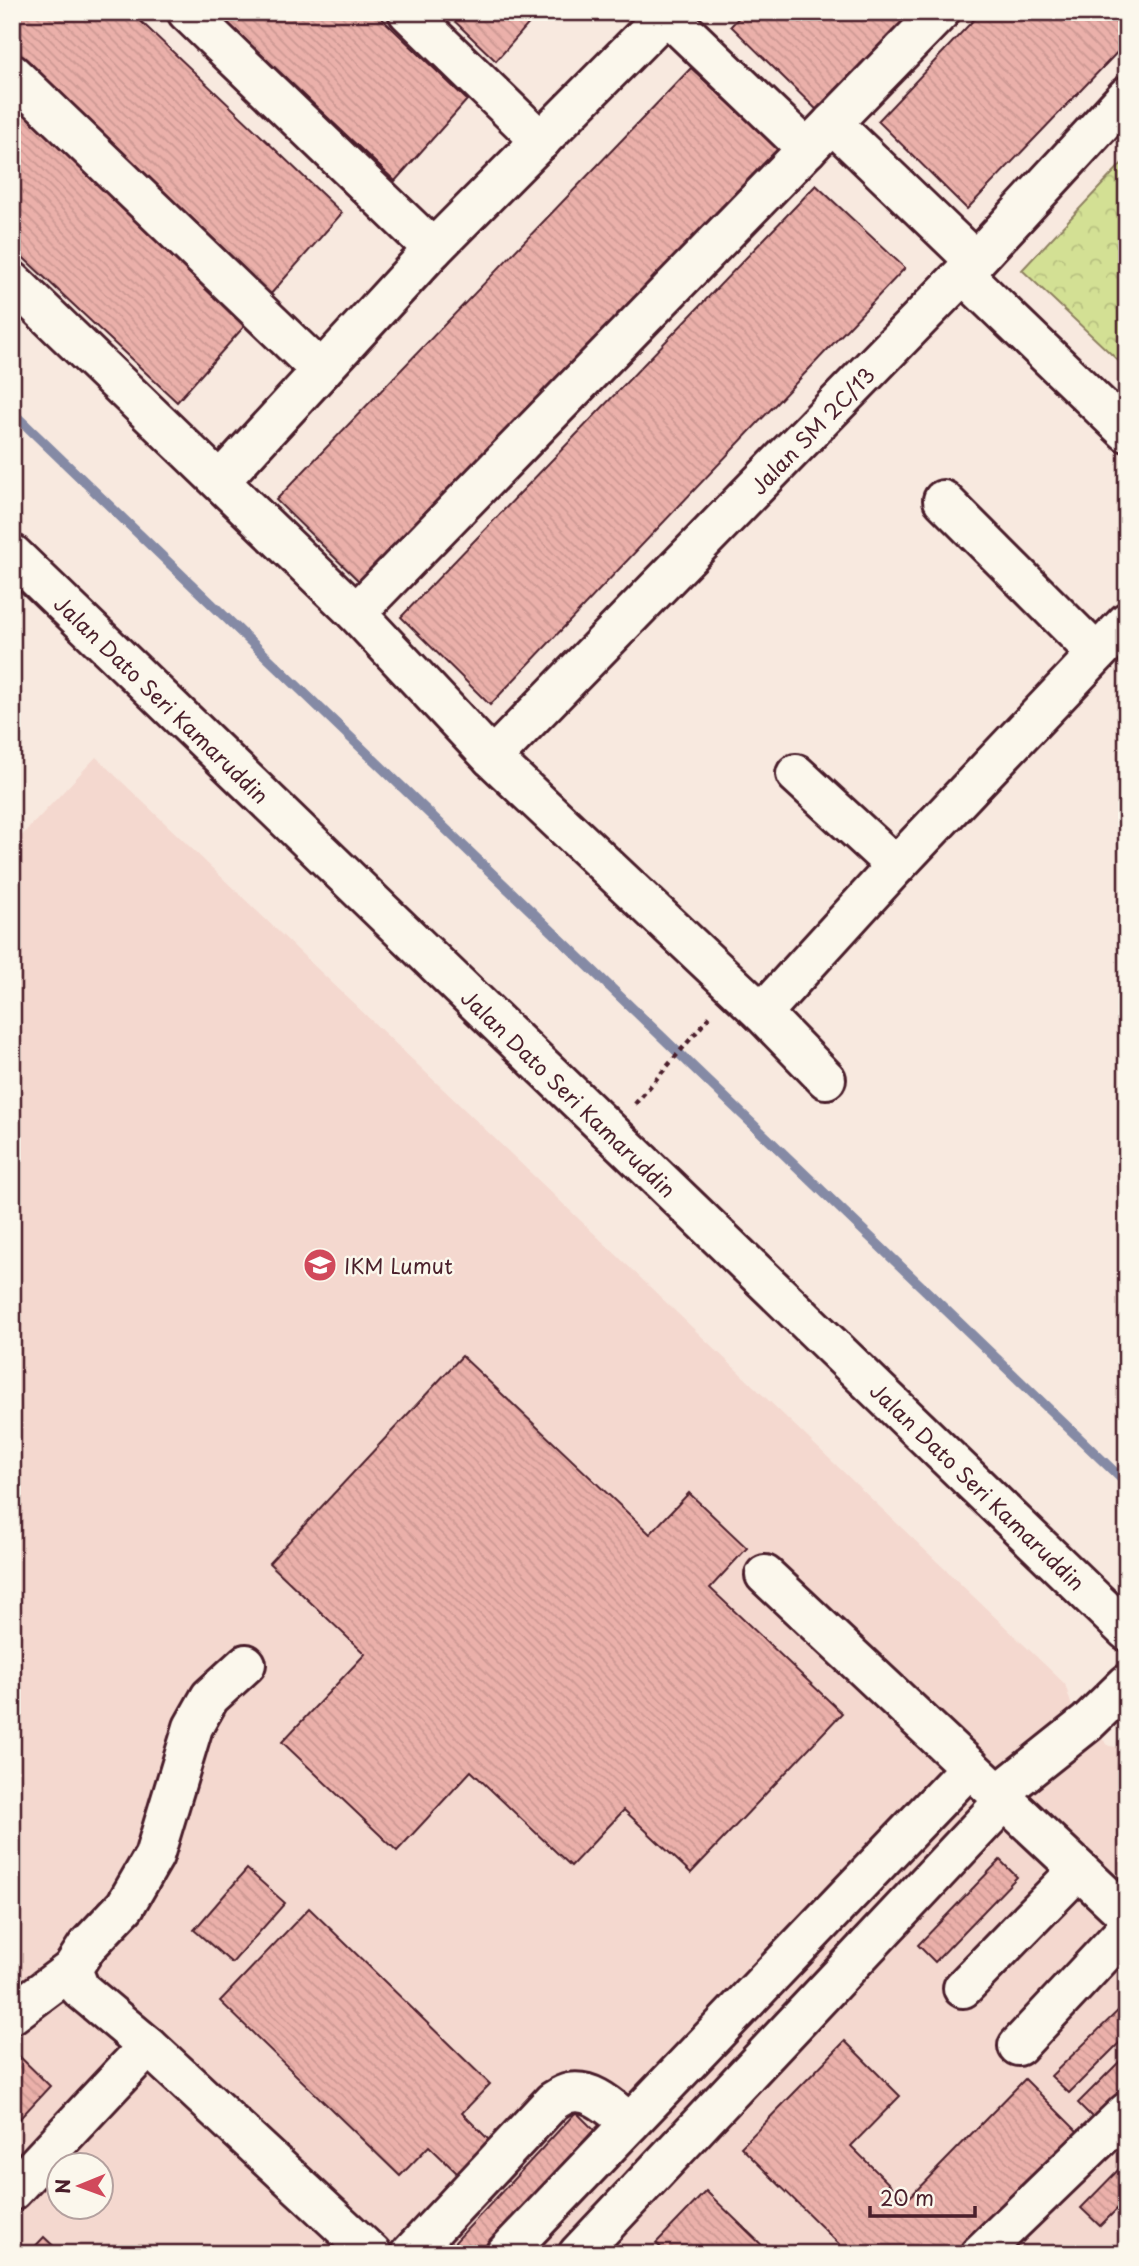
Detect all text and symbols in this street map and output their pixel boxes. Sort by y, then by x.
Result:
street label: Jalan SM 2C/13 [742,359,882,501]
street label: Jalan Dato Seri Kamaruddin [47,588,277,810]
street label: Jalan Dato Seri Kamaruddin [454,982,684,1204]
school or university icon: IKM Lumut [301,1246,339,1284]
place label: IKM Lumut [344,1249,453,1281]
street label: Jalan Dato Seri Kamaruddin [863,1375,1093,1597]
north arrow [46,2150,116,2220]
scale bar [870,2175,974,2219]
text: N [48,2179,76,2194]
text: 20 m [880,2181,934,2213]

